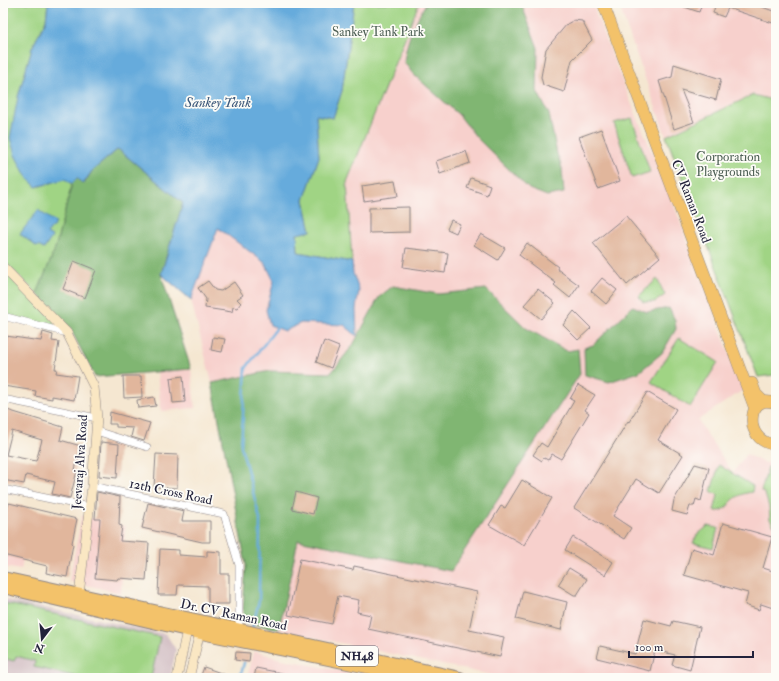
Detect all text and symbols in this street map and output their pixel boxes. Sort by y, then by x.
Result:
park label: Sankey Tank Park [332,24,425,41]
water label: Sankey Tank [184,94,251,111]
park label: Corporation Playgrounds [696,149,760,181]
street label: CV Raman Road [668,157,715,246]
street label: Jeevaraj Alva Road [69,413,91,511]
street label: 12th Cross Road [128,475,214,509]
street label: Dr. CV Raman Road [179,596,289,634]
north arrow [22,619,62,659]
scale bar [629,633,753,659]
text: N [32,640,47,656]
text: 100 m [635,640,664,655]
road number: NH48 [336,646,378,666]

